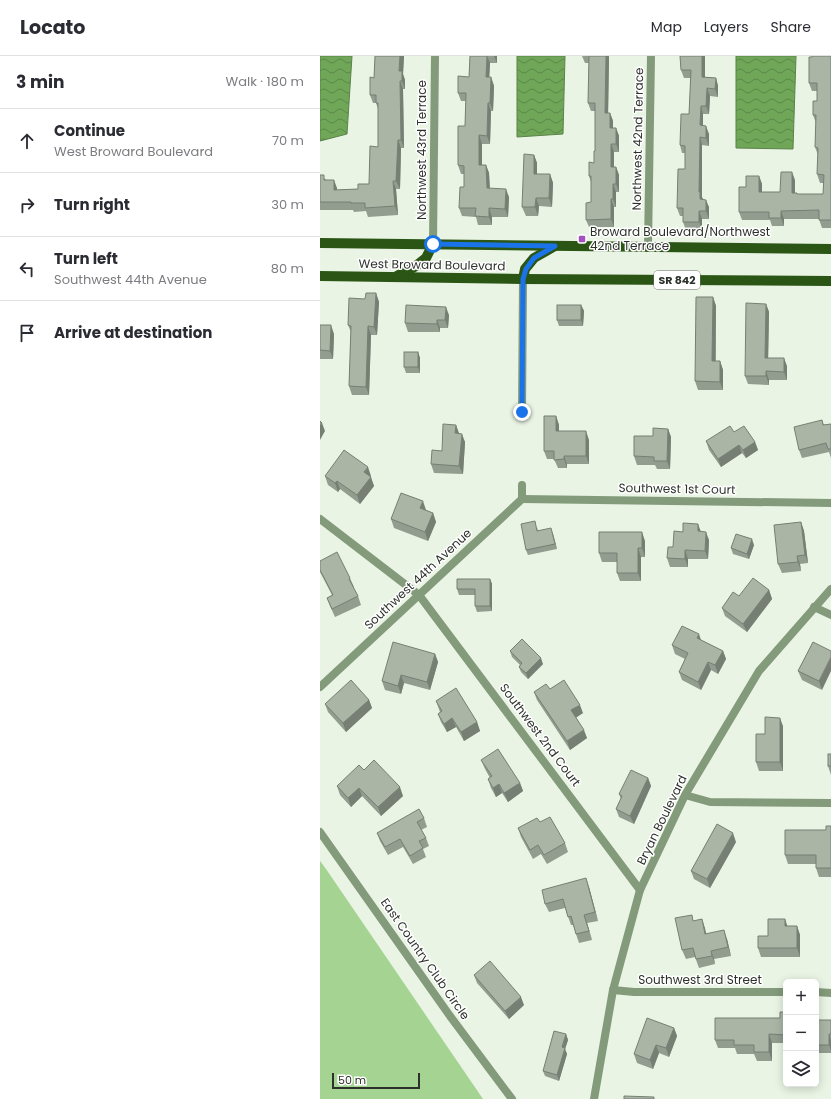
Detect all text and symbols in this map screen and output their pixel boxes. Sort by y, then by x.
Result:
text: Locato [20,14,85,41]
text: Map [651,17,682,37]
text: Layers [704,17,748,37]
text: Share [770,17,811,37]
street label: Northwest 42nd Terrace [628,67,647,211]
text: 3 min [16,70,64,94]
text: Walk · 180 m [226,72,304,91]
street label: Northwest 43rd Terrace [413,80,430,220]
text: Continue [54,120,125,141]
icon: ahead [16,130,38,152]
text: 70 m [272,131,304,150]
text: West Broward Boulevard [54,142,213,161]
icon: right [16,194,38,216]
text: Turn right [54,194,130,215]
text: 30 m [271,195,304,214]
place label: Broward Boulevard/Northwest 42nd Terrace [590,223,770,254]
marker: Broward Boulevard/Northwest 42nd Terrace [577,234,587,244]
route start [424,235,442,253]
text: Turn left [54,248,118,269]
street label: West Broward Boulevard [358,255,506,274]
icon: left [16,258,38,280]
text: 80 m [271,259,304,278]
text: Southwest 44th Avenue [54,270,207,289]
road number: SR 842 [654,271,700,289]
icon: arrive [16,322,38,344]
text: Arrive at destination [54,322,212,343]
route end [513,403,531,421]
street label: Southwest 1st Court [619,479,736,498]
street label: Southwest 44th Avenue [360,524,475,633]
street label: Southwest 2nd Court [496,680,585,790]
street label: Bryan Boulevard [632,772,691,868]
street label: East Country Club Circle [377,895,474,1023]
street label: Southwest 3rd Street [638,971,762,988]
map controls [783,979,819,1087]
button: + [783,979,819,1015]
button: − [783,1015,819,1051]
button: layers [783,1051,819,1087]
scale bar [332,1071,420,1090]
text: 50 m [338,1072,366,1088]

